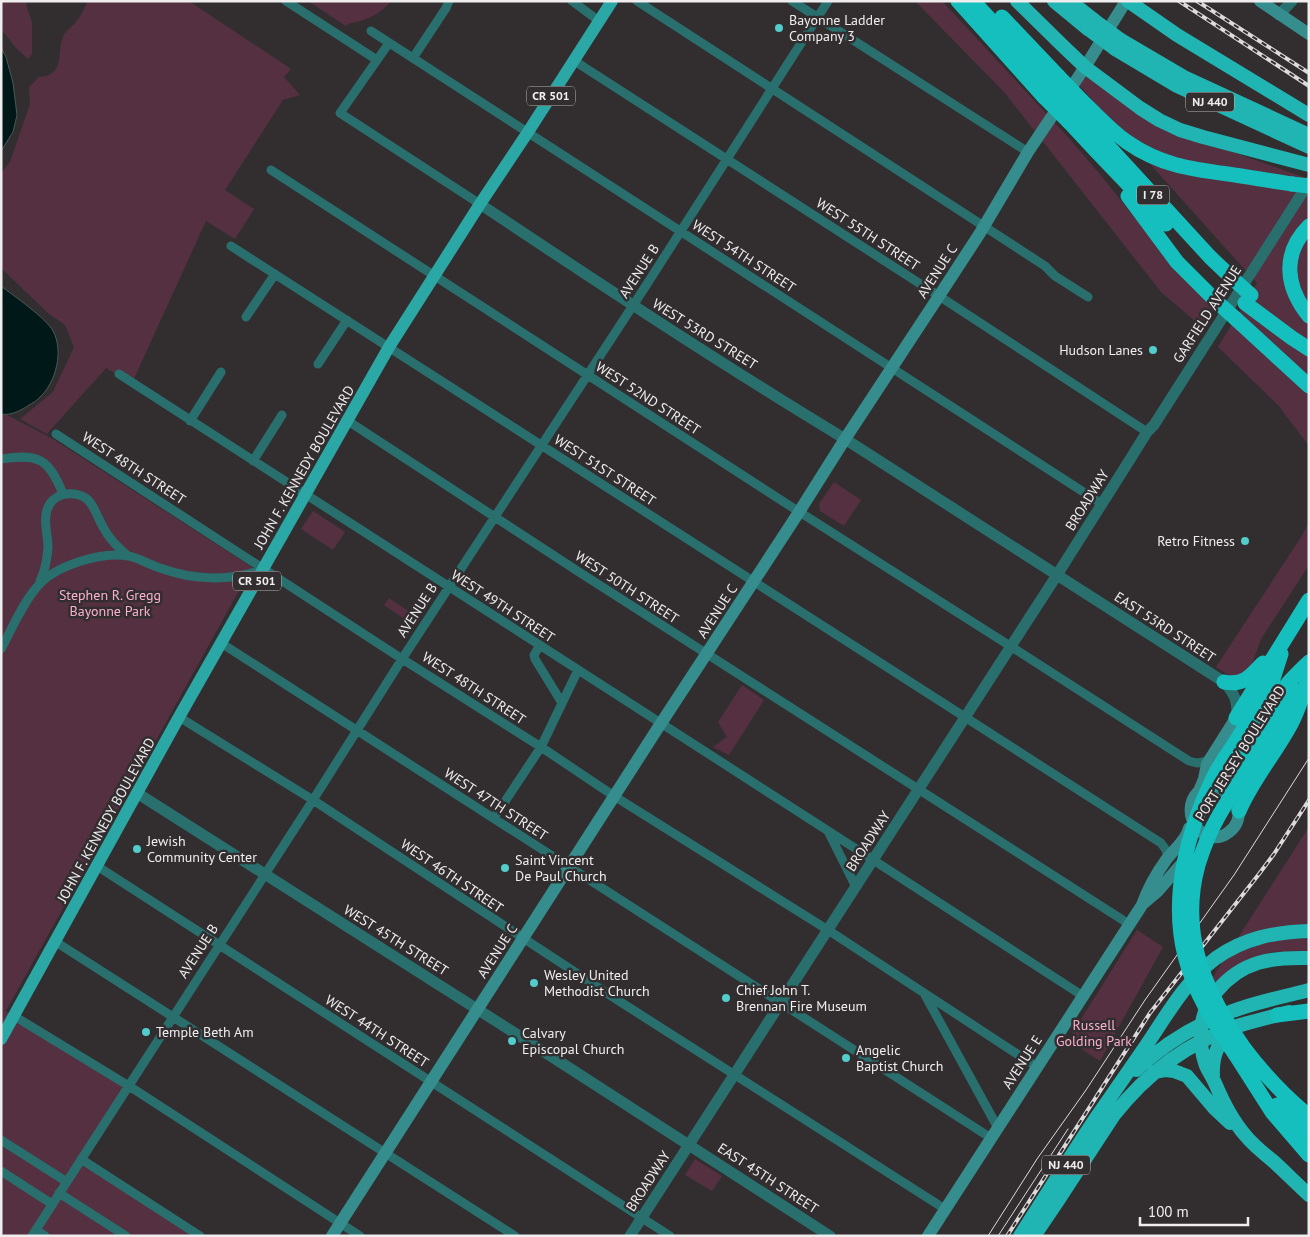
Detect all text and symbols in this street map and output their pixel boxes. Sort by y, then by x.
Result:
place label: Bayonne Ladder Company 3 [789,11,885,45]
marker: Bayonne Ladder Company 3 [773,22,785,34]
road number: CR 501 [527,86,575,105]
road number: NJ 440 [1186,92,1234,111]
road number: I 78 [1137,186,1169,204]
street label: WEST 55TH STREET [813,194,923,274]
street label: WEST 54TH STREET [689,216,799,296]
street label: AVENUE B [615,241,663,301]
street label: AVENUE C [913,241,961,301]
street label: GARFIELD AVENUE [1169,262,1245,366]
street label: WEST 53RD STREET [649,294,761,374]
place label: Hudson Lanes [1059,341,1143,359]
marker: Hudson Lanes [1147,344,1159,356]
street label: WEST 52ND STREET [592,357,704,439]
street label: JOHN F. KENNEDY BOULEVARD [249,382,358,553]
street label: WEST 48TH STREET [79,428,189,508]
street label: WEST 51ST STREET [551,430,659,510]
street label: BROADWAY [1061,466,1113,534]
place label: Retro Fitness [1157,532,1235,550]
marker: Retro Fitness [1239,535,1251,547]
street label: WEST 50TH STREET [572,547,682,627]
street label: WEST 49TH STREET [448,566,558,646]
road number: CR 501 [233,572,281,590]
street label: AVENUE B [393,580,441,640]
street label: AVENUE C [693,581,741,641]
park label: Stephen R. Gregg Bayonne Park [59,586,161,620]
street label: EAST 53RD STREET [1111,588,1219,666]
street label: WEST 48TH STREET [419,648,529,728]
street label: PORT JERSEY BOULEVARD [1191,682,1289,824]
street label: JOHN F. KENNEDY BOULEVARD [53,734,159,907]
street label: WEST 47TH STREET [441,764,551,844]
street label: BROADWAY [842,807,894,875]
place label: Jewish Community Center [146,832,257,866]
street label: WEST 46TH STREET [397,835,507,917]
marker: Jewish Community Center [131,843,143,855]
place label: Saint Vincent De Paul Church [515,851,607,885]
marker: Saint Vincent De Paul Church [499,862,511,874]
street label: WEST 45TH STREET [340,901,452,980]
street label: AVENUE B [174,921,222,981]
street label: AVENUE C [473,921,521,981]
place label: Wesley United Methodist Church [544,966,650,1000]
marker: Wesley United Methodist Church [528,977,540,989]
place label: Chief John T. Brennan Fire Museum [736,981,867,1015]
street label: WEST 44TH STREET [322,991,432,1071]
marker: Chief John T. Brennan Fire Museum [720,992,732,1004]
park label: Russell Golding Park [1056,1016,1132,1050]
place label: Temple Beth Am [156,1023,254,1041]
place label: Calvary Episcopal Church [522,1024,625,1058]
marker: Temple Beth Am [140,1026,152,1038]
street label: AVENUE E [998,1032,1046,1092]
marker: Calvary Episcopal Church [506,1035,518,1047]
place label: Angelic Baptist Church [856,1041,944,1075]
marker: Angelic Baptist Church [840,1052,852,1064]
street label: EAST 45TH STREET [714,1139,822,1217]
street label: BROADWAY [622,1147,674,1215]
road number: NJ 440 [1042,1156,1090,1174]
scale bar [1140,1194,1248,1226]
text: 100 m [1148,1202,1189,1221]

